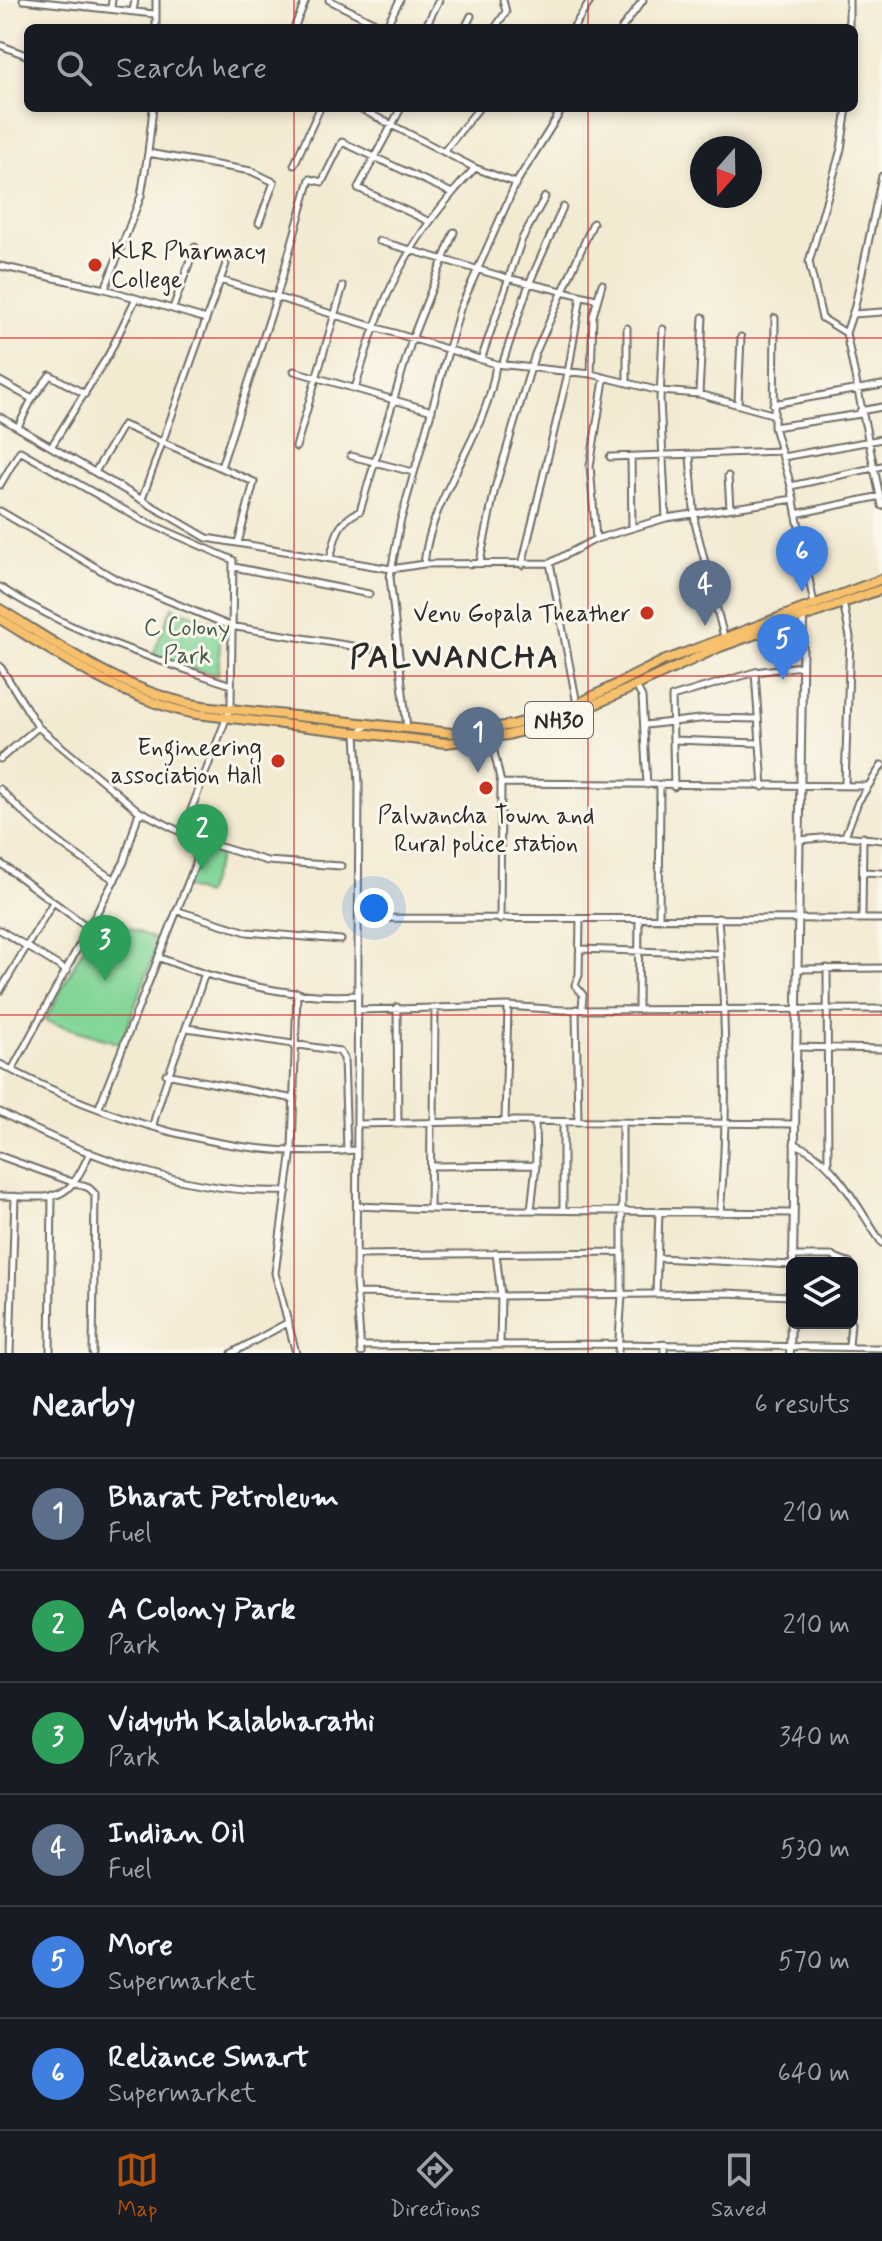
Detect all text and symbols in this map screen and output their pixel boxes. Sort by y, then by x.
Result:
search box [24,24,858,112]
icon: search [52,46,96,90]
text: Search here [116,49,267,88]
north arrow [690,136,762,208]
place label: KLR Pharmacy College [111,237,266,296]
marker: KLR Pharmacy College [86,256,104,274]
pin: 6 [776,526,828,592]
pin: 4 [679,560,731,626]
place label: Venu Gopala Theather [413,599,631,630]
marker: Venu Gopala Theather [638,604,656,622]
park label: C Colony Park [144,613,230,672]
pin: 5 [757,614,809,680]
district label: PALWANCHA [350,637,560,679]
road number: NH30 [525,702,593,738]
pin: 1 [452,707,504,773]
place label: Engineering association Hall [111,733,262,792]
marker: Engineering association Hall [269,752,287,770]
marker: Palwancha Town and Rural police station [477,779,495,797]
place label: Palwancha Town and Rural police station [377,801,595,860]
pin: 2 [176,804,228,870]
your location [354,888,394,928]
pin: 3 [79,915,131,981]
map controls [786,1257,858,1329]
button: layers [786,1257,858,1329]
text: Nearby [32,1383,136,1428]
text: 6 results [755,1388,850,1422]
text: Bharat Petroleum [108,1478,339,1517]
text: 1 [52,1497,64,1531]
text: 210 m [783,1497,850,1531]
text: Fuel [108,1517,152,1551]
text: A Colony Park [108,1590,296,1629]
text: 2 [52,1609,64,1643]
text: 210 m [783,1609,850,1643]
text: Park [108,1629,160,1663]
text: Vidyuth Kalabharathi [108,1702,375,1741]
text: 3 [52,1721,64,1755]
text: 340 m [779,1721,850,1755]
text: Park [108,1741,160,1775]
text: Indian Oil [108,1814,245,1853]
text: 4 [50,1833,66,1867]
text: 530 m [780,1833,850,1867]
text: Fuel [108,1853,152,1887]
text: More [108,1926,173,1965]
text: 5 [50,1945,66,1979]
text: 570 m [778,1945,850,1979]
text: Supermarket [108,1965,256,1999]
text: Reliance Smart [108,2038,309,2077]
text: 6 [51,2057,65,2091]
text: 640 m [778,2057,850,2091]
text: Supermarket [108,2077,256,2111]
tab: Map [115,2148,159,2224]
tab: Directions [390,2148,480,2224]
tab: Saved [711,2148,767,2224]

